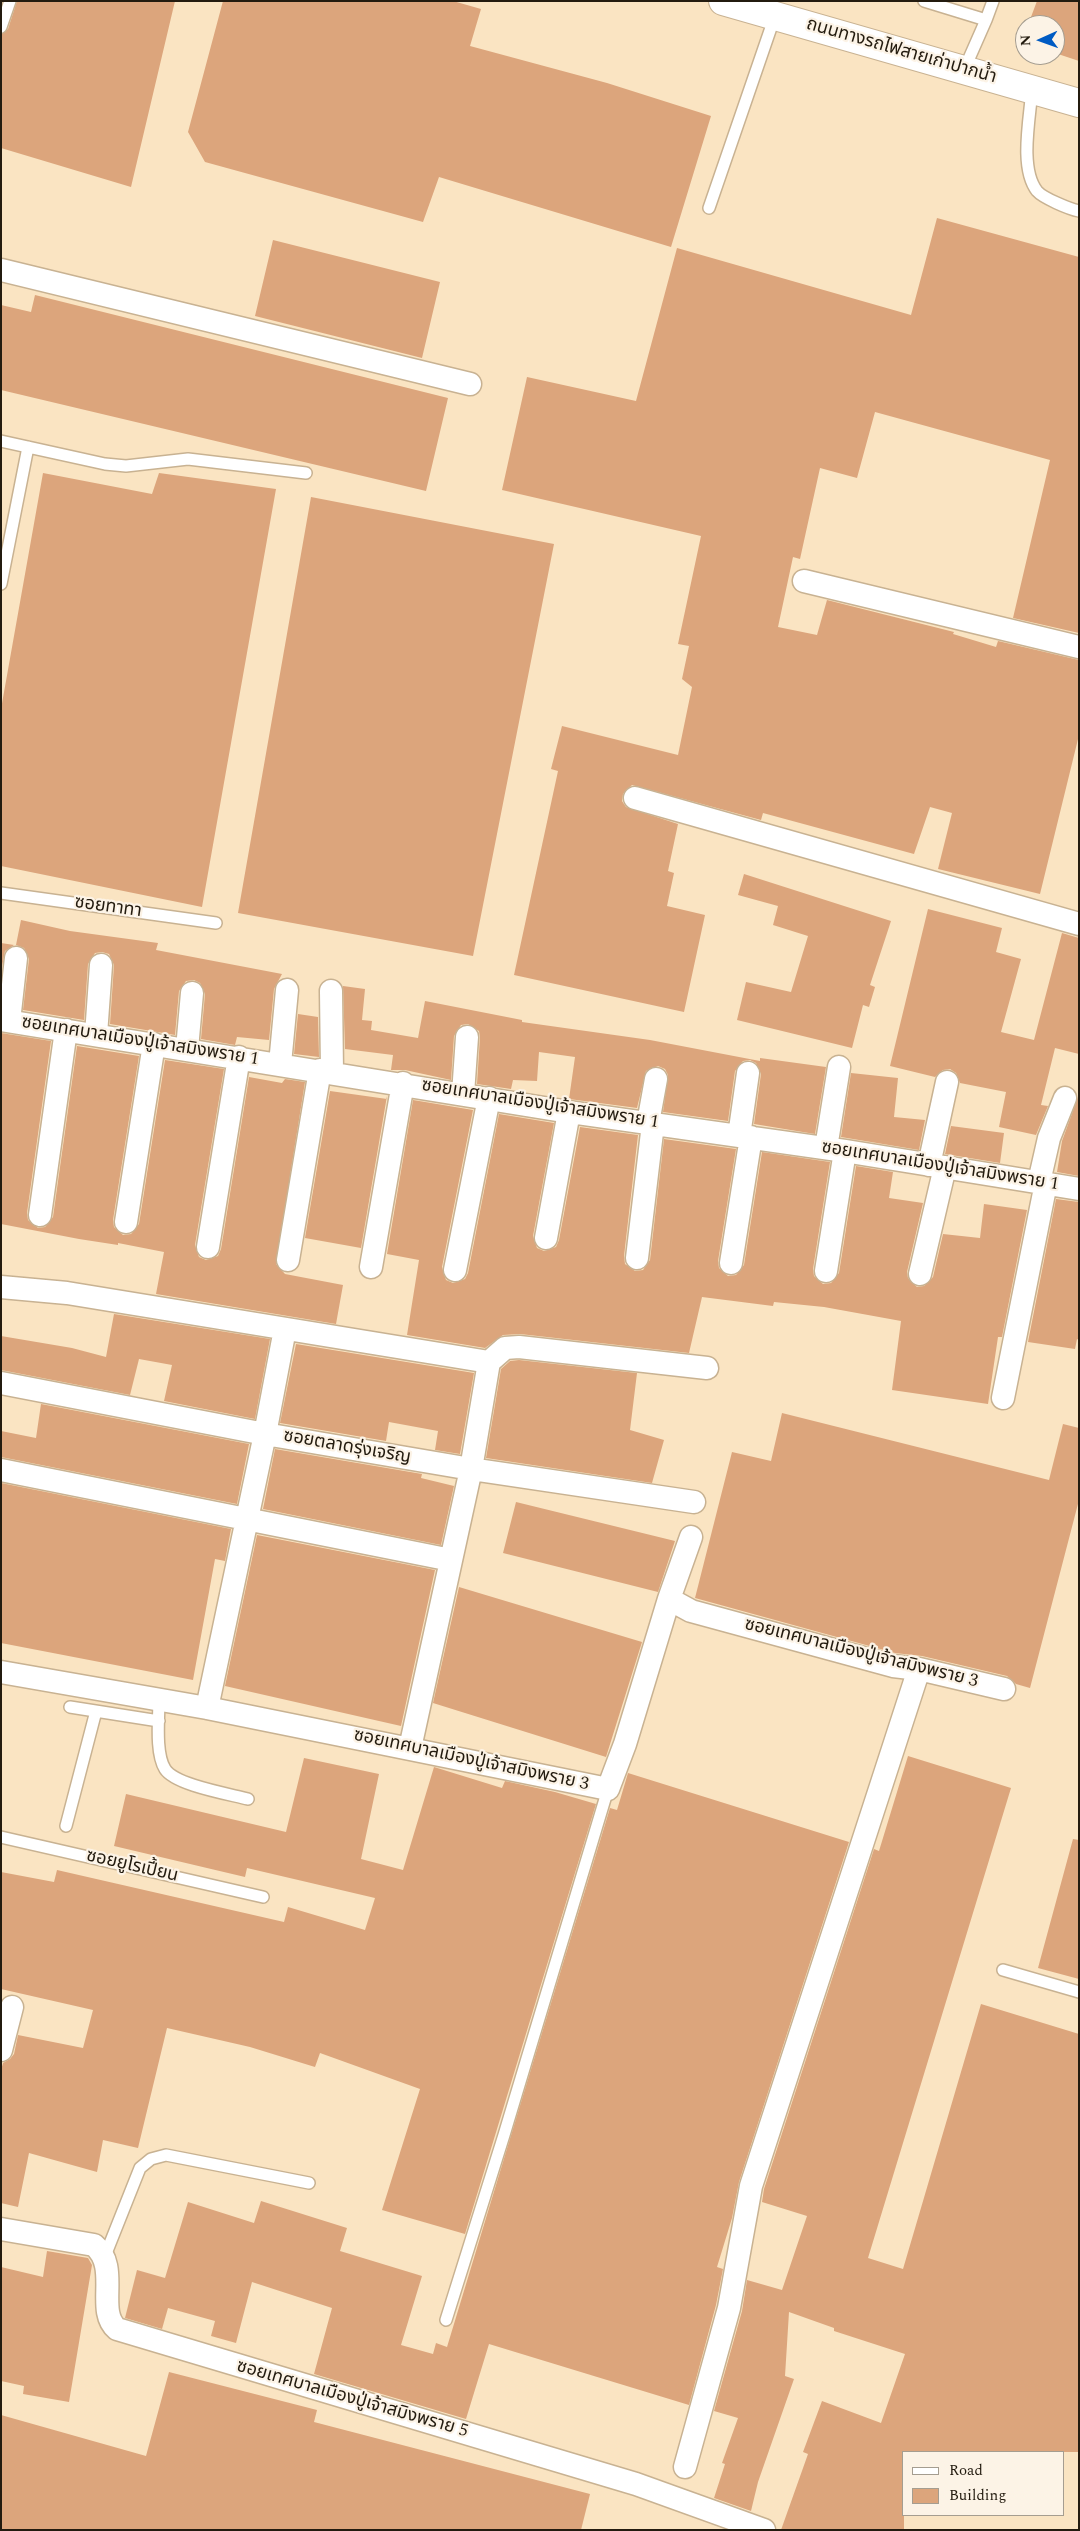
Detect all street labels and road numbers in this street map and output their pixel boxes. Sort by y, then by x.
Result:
street label: ถนนทางรถไฟสายเก่าปากน้ำ [803,14,999,90]
street label: ซอยทาทา [73,893,143,923]
street label: ซอยเทศบาลเมืองปู่เจ้าสมิงพราย 1 [20,1013,260,1071]
street label: ซอยเทศบาลเมืองปู่เจ้าสมิงพราย 1 [420,1076,660,1134]
street label: ซอยเทศบาลเมืองปู่เจ้าสมิงพราย 1 [820,1138,1060,1196]
street label: ซอยตลาดรุ่งเจริญ [282,1426,412,1470]
street label: ซอยเทศบาลเมืองปู่เจ้าสมิงพราย 3 [742,1615,980,1693]
street label: ซอยเทศบาลเมืองปู่เจ้าสมิงพราย 3 [351,1726,591,1796]
street label: ซอยยูโรเปี้ยน [84,1846,180,1888]
street label: ซอยเทศบาลเมืองปู่เจ้าสมิงพราย 5 [234,2357,470,2443]

